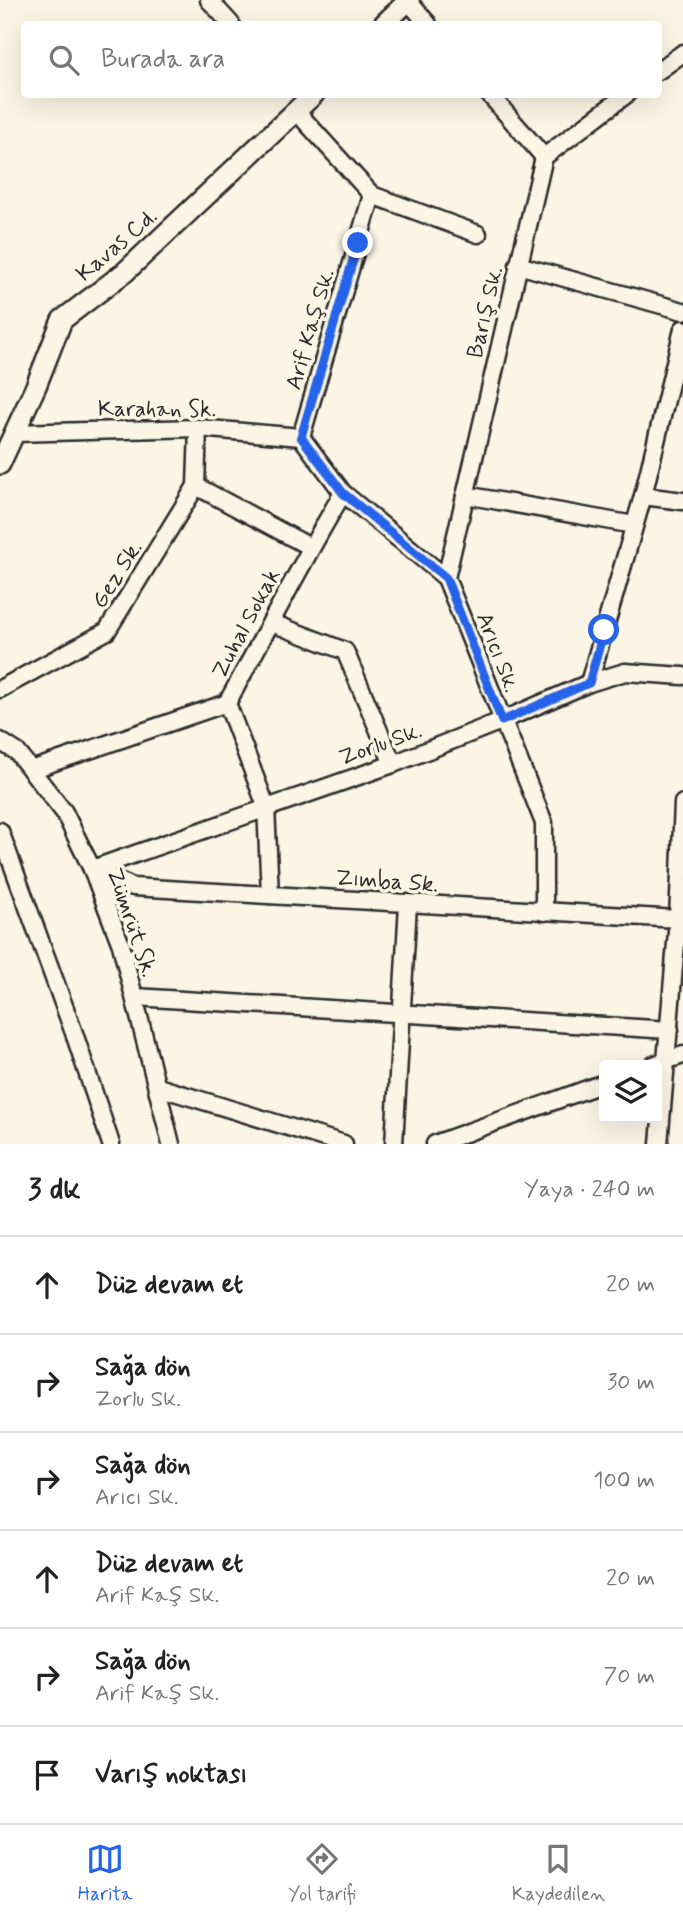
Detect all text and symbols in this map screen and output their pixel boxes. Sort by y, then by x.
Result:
search box [21,21,662,98]
icon: search [45,41,83,79]
text: Burada ara [101,43,225,77]
street label: Kavas Cd. [70,202,164,289]
route end [342,227,373,258]
street label: Barış Sk. [461,264,511,361]
street label: Arif Kaş Sk. [279,266,342,393]
street label: Karahan Sk. [98,395,216,425]
street label: Gez Sk. [85,536,150,615]
street label: Zuhal Sokak [205,564,288,684]
street label: Arıcı Sk. [468,608,526,697]
route start [588,614,619,645]
street label: Zorlu Sk. [335,716,426,774]
street label: Zımba Sk. [335,863,439,901]
street label: Zümrüt Sk. [98,864,164,981]
map controls [599,1060,662,1123]
button: layers [599,1060,662,1123]
text: 3 dk [28,1170,80,1209]
text: Yaya · 240 m [524,1175,655,1205]
icon: ahead [28,1266,66,1304]
text: Düz devam et [95,1268,243,1302]
text: 20 m [606,1270,655,1300]
text: Sağa dön [95,1351,191,1385]
icon: right [28,1364,66,1402]
text: 30 m [607,1368,655,1398]
text: Zorlu Sk. [95,1385,181,1415]
text: Sağa dön [95,1449,191,1483]
icon: right [28,1462,66,1500]
text: 100 m [593,1466,655,1496]
text: Arıcı Sk. [95,1483,178,1513]
text: Düz devam et [95,1547,243,1581]
icon: ahead [28,1560,66,1598]
text: 20 m [606,1564,655,1594]
text: Arif Kaş Sk. [95,1581,219,1611]
text: Sağa dön [95,1645,191,1679]
icon: right [28,1658,66,1696]
text: 70 m [603,1662,655,1692]
text: Arif Kaş Sk. [95,1679,219,1709]
icon: arrive [28,1756,66,1794]
text: Varış noktası [95,1758,247,1792]
tab: Harita [78,1840,132,1907]
tab: Yol tarifi [288,1840,356,1907]
tab: Kaydedilen [512,1840,605,1907]

